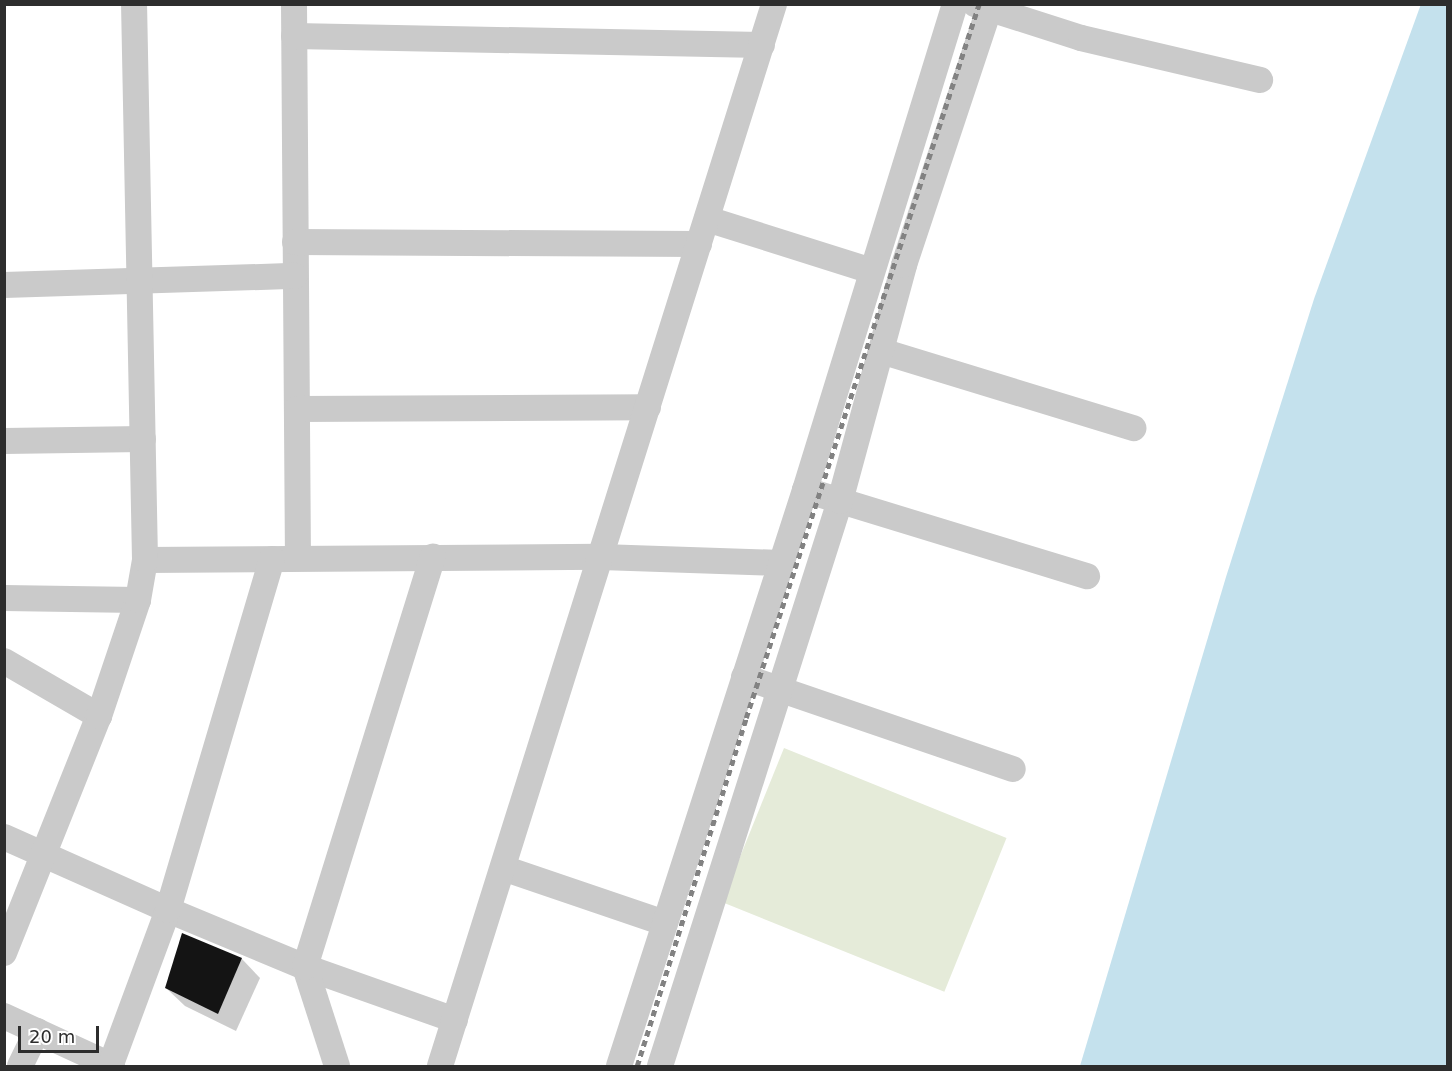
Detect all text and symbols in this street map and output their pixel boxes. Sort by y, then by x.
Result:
scale bar [21,1014,102,1052]
text: 20 m [29,1026,75,1047]

